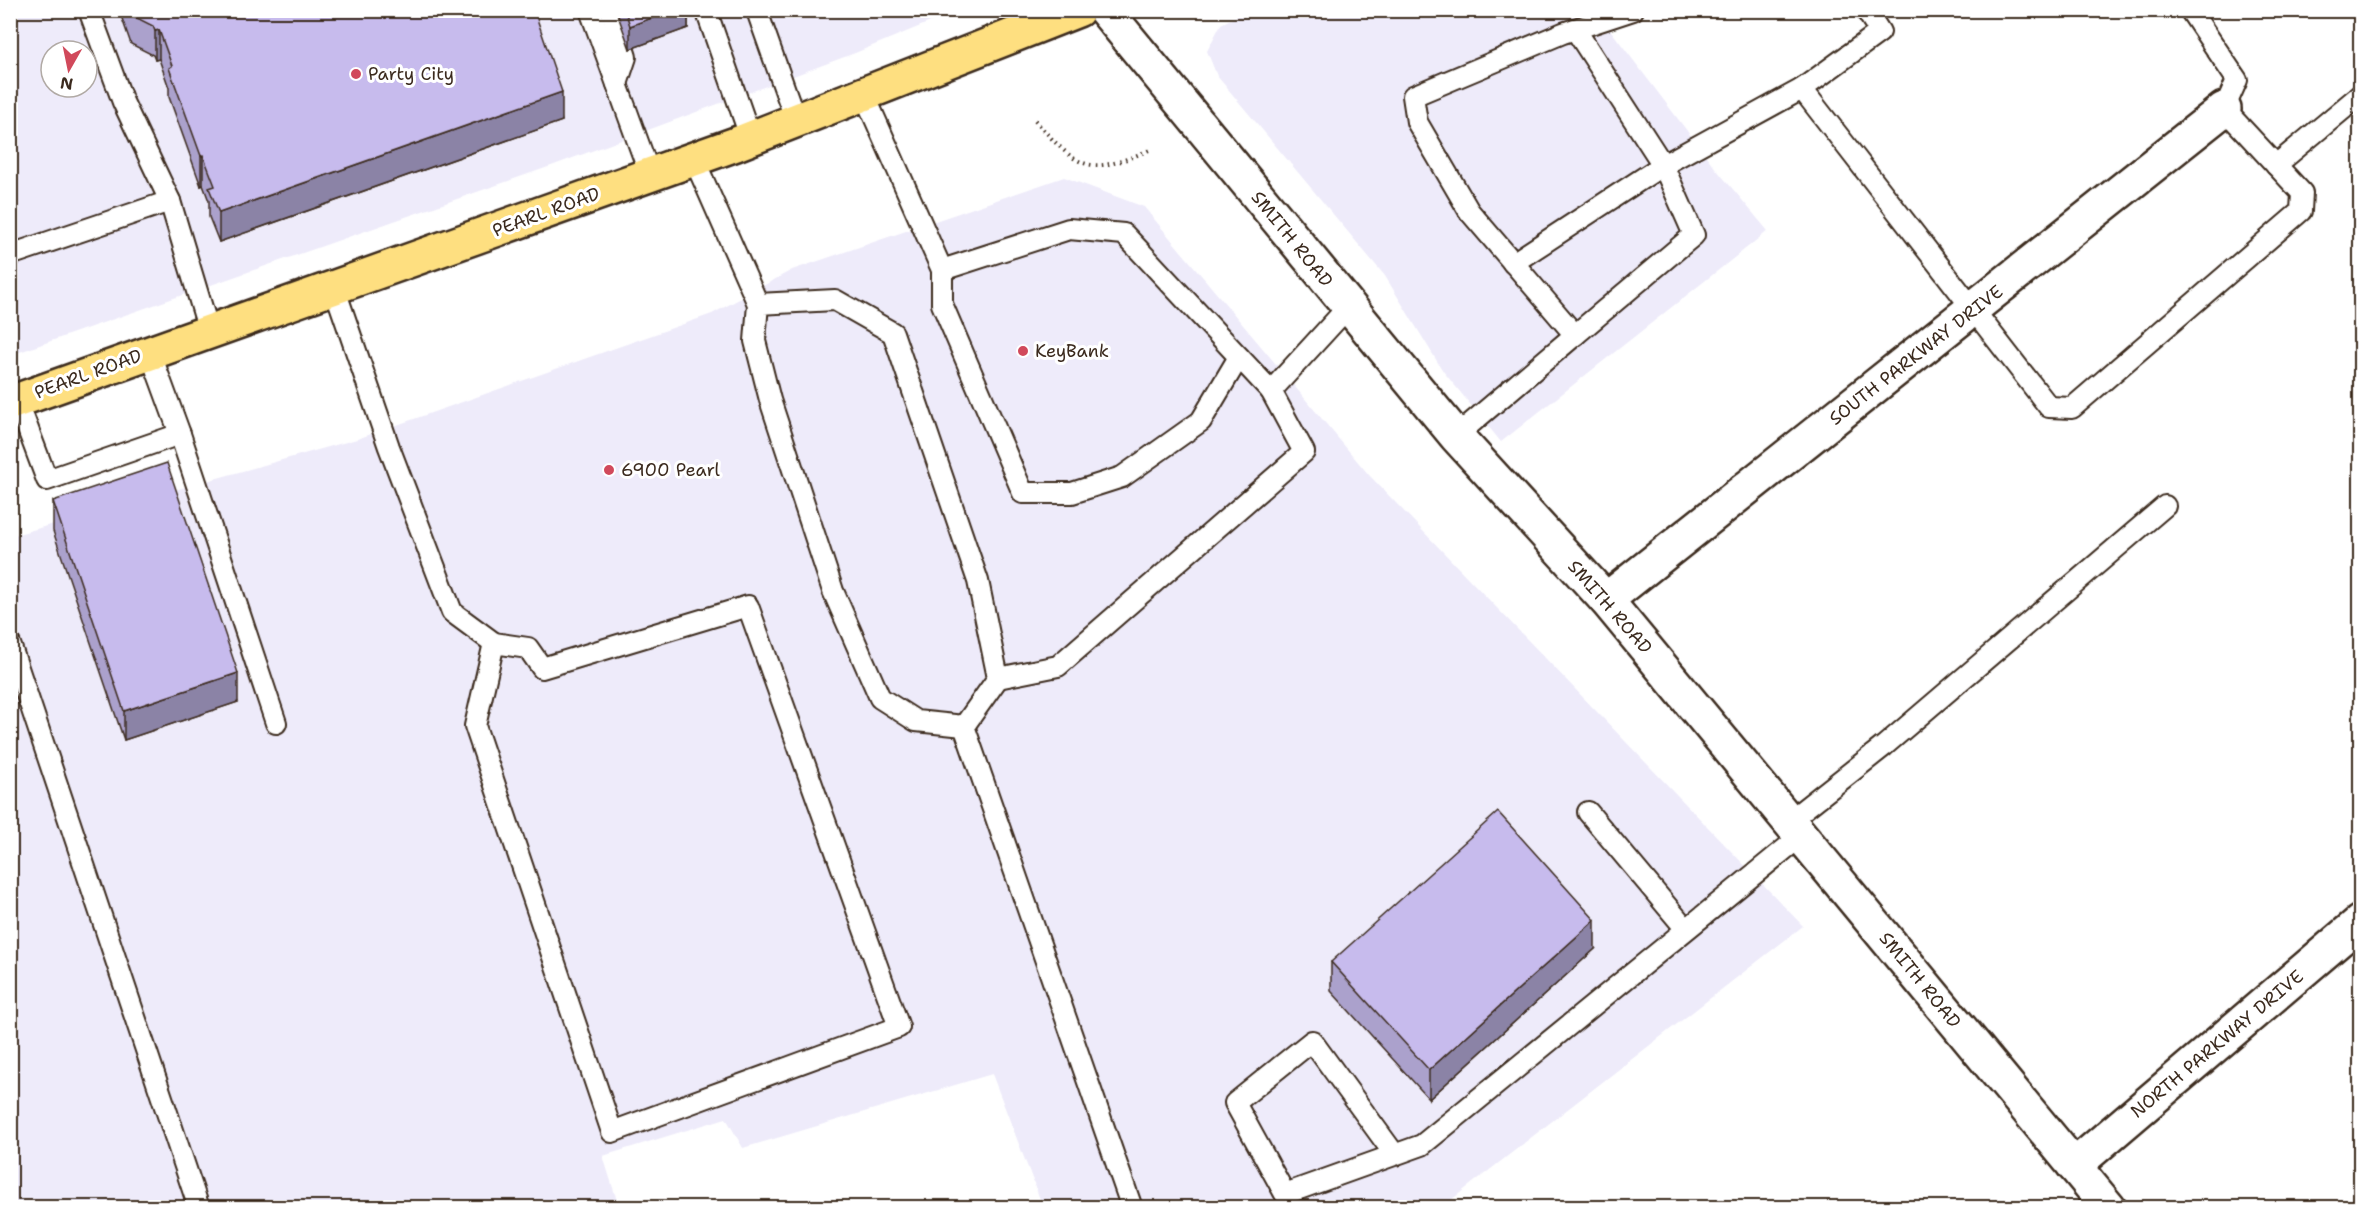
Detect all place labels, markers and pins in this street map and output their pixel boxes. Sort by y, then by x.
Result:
place label: Party City [368,62,454,86]
marker: Party City [349,67,363,81]
place label: KeyBank [1035,339,1109,363]
marker: KeyBank [1016,344,1030,358]
place label: 6900 Pearl [621,458,720,482]
marker: 6900 Pearl [602,463,616,477]

